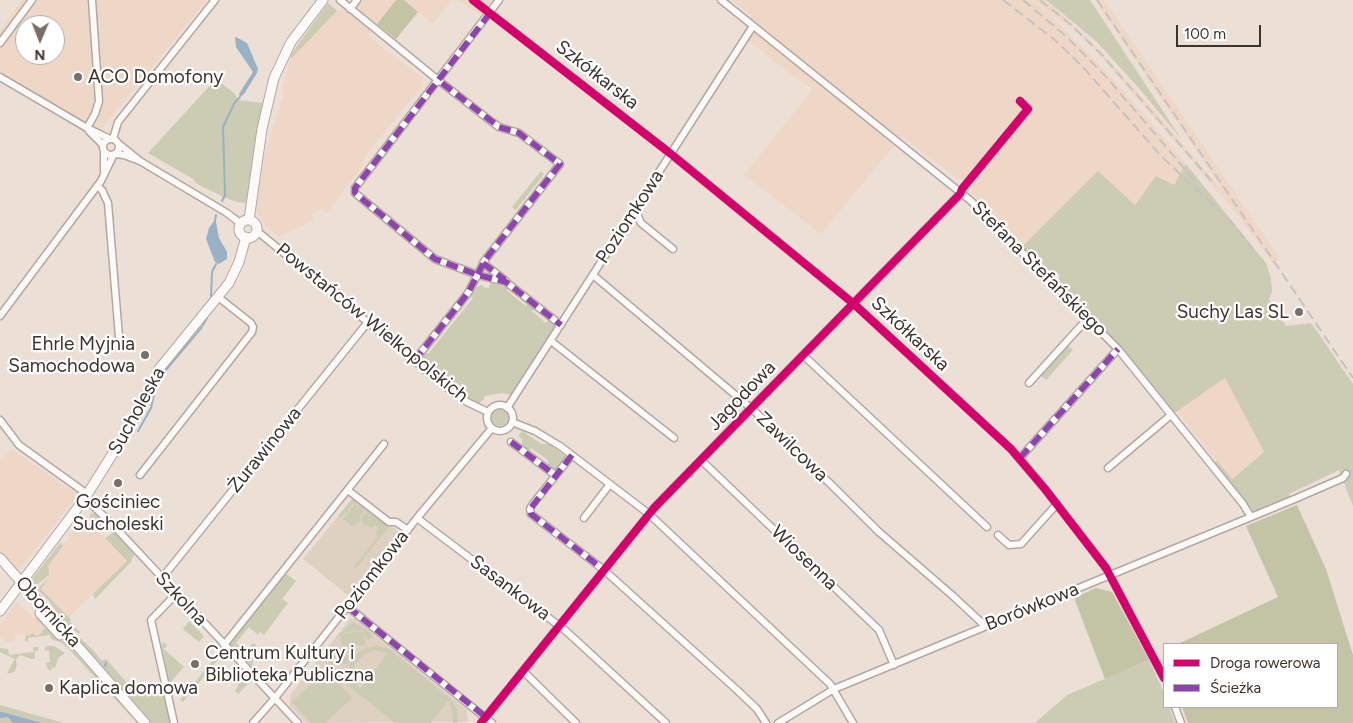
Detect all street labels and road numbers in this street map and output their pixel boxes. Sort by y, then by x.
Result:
street label: Szkółkarska [551,36,643,114]
street label: Poziomkowa [591,166,669,268]
street label: Stefana Stefańskiego [967,197,1111,341]
street label: Powstańców Wielkopolskich [271,238,473,408]
street label: Szkółkarska [866,292,954,376]
street label: Jagodowa [703,356,781,436]
street label: Sucholeska [104,363,170,459]
street label: Żurawinowa [223,402,307,498]
street label: Zawilcowa [751,407,833,487]
street label: Wiosenna [766,521,842,595]
street label: Poziomkowa [330,526,414,624]
street label: Sasankowa [465,550,555,626]
street label: Szkolna [150,567,212,631]
street label: Obornicka [10,572,86,652]
street label: Borówkowa [982,578,1082,636]

